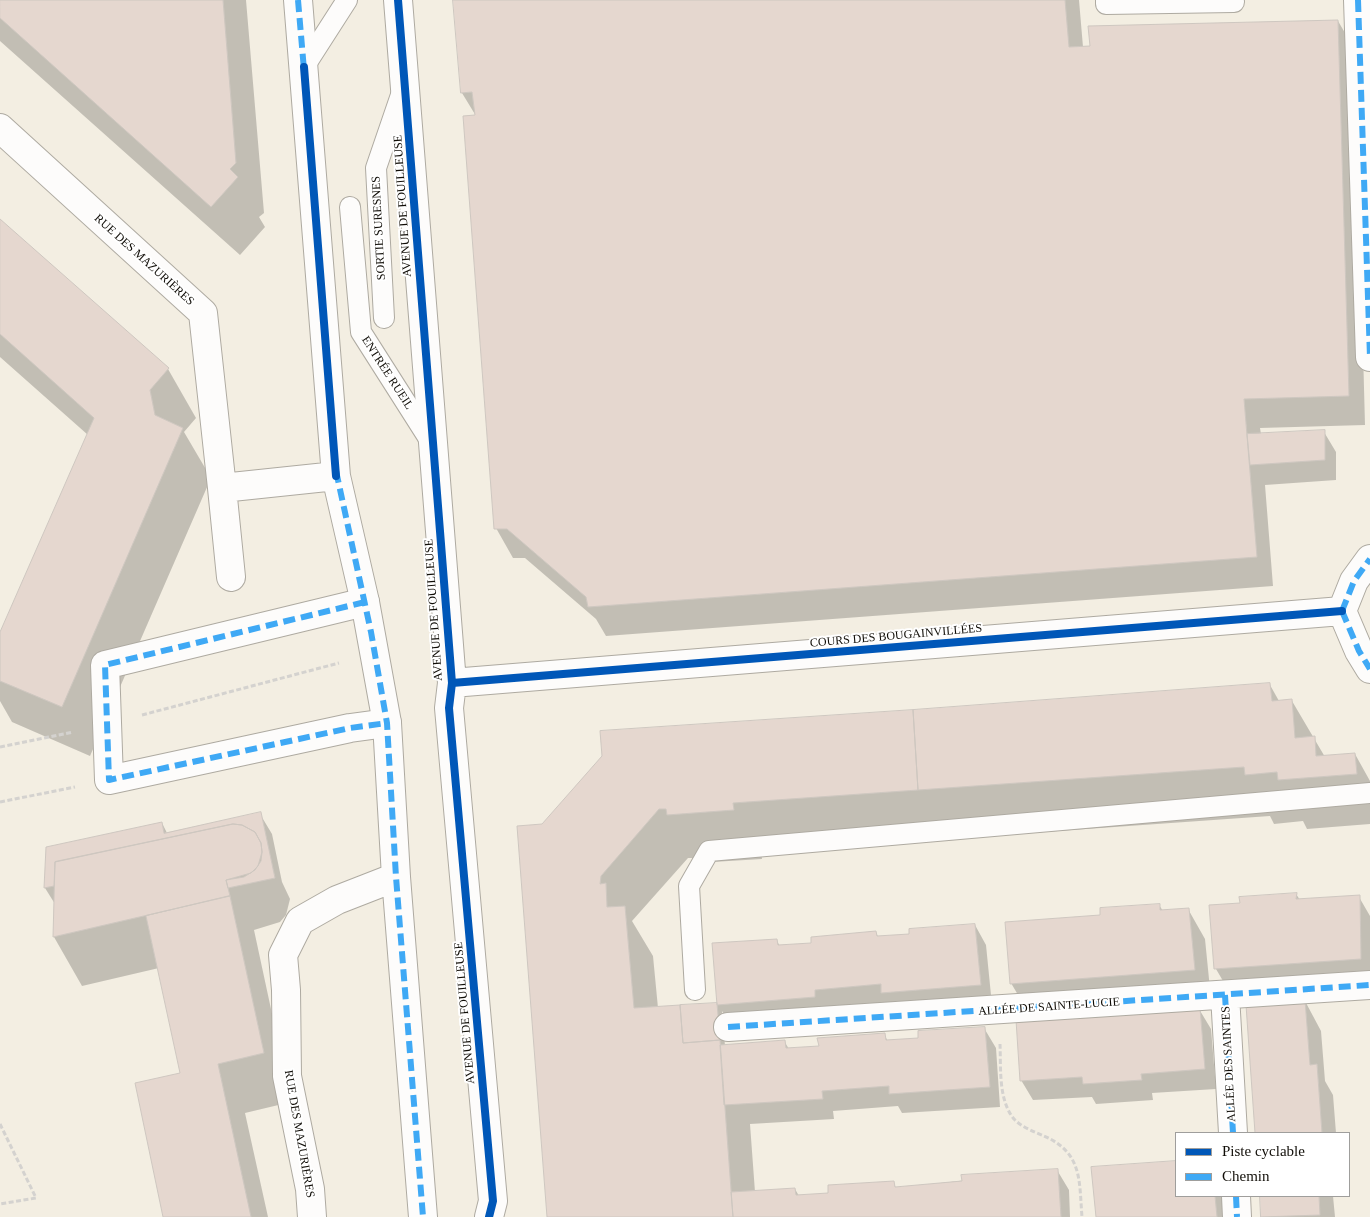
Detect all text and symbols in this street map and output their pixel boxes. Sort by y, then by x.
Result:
street label: AVENUE DE FOUILLEUSE [391,134,415,278]
street label: SORTIE SURESNES [369,176,389,280]
street label: RUE DES MAZURIÈRES [91,211,197,309]
street label: ENTRÉE RUEIL [358,334,416,412]
street label: AVENUE DE FOUILLEUSE [422,538,446,682]
street label: COURS DES BOUGAINVILLÉES [809,621,983,651]
street label: AVENUE DE FOUILLEUSE [452,941,478,1085]
street label: ALLÉE DE SAINTE-LUCIE [978,995,1120,1019]
street label: ALLÉE DES SAINTES [1219,1006,1239,1122]
street label: RUE DES MAZURIÈRES [281,1069,317,1199]
legend [1175,1132,1350,1197]
text: Piste cyclable [1222,1143,1305,1159]
text: Chemin [1222,1168,1270,1184]

